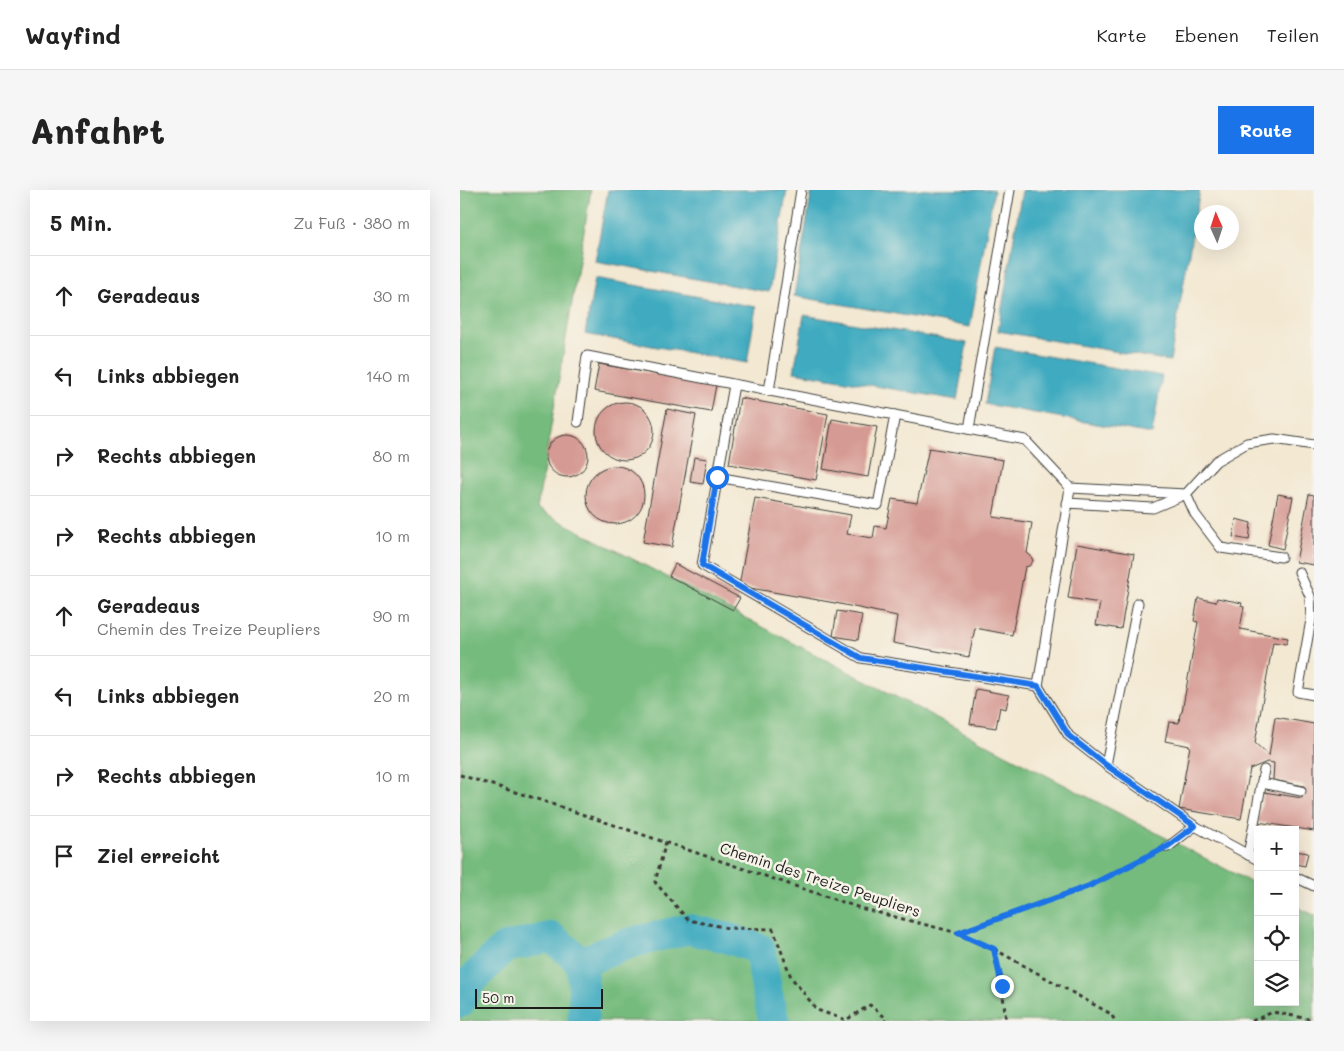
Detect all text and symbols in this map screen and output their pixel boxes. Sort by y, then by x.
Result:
text: Wayfind [25,19,121,50]
text: Karte [1096,23,1147,47]
text: Ebenen [1175,23,1239,47]
text: Teilen [1267,23,1319,47]
button: Route [1218,106,1314,154]
text: Anfahrt [30,107,165,153]
north arrow [1194,205,1239,250]
text: 5 Min. [50,209,112,236]
text: Zu Fuß · 380 m [294,212,410,233]
icon: ahead [50,282,78,310]
text: Geradeaus [97,283,200,308]
text: 30 m [373,285,410,306]
icon: left [50,362,78,390]
text: Links abbiegen [97,363,239,388]
text: 140 m [366,365,410,386]
icon: right [50,442,78,470]
text: Rechts abbiegen [97,443,256,468]
text: 80 m [373,445,410,466]
route start [706,466,729,489]
icon: right [50,522,78,550]
text: Rechts abbiegen [97,523,256,548]
text: 10 m [375,525,410,546]
text: Geradeaus [97,593,200,618]
icon: ahead [50,602,78,630]
text: 90 m [373,605,410,626]
text: Chemin des Treize Peupliers [97,618,321,639]
icon: left [50,682,78,710]
text: Links abbiegen [97,683,239,708]
text: 20 m [373,685,410,706]
icon: right [50,762,78,790]
text: Rechts abbiegen [97,763,256,788]
text: 10 m [375,765,410,786]
map controls [1254,826,1299,1006]
button: + [1254,826,1299,871]
street label: Chemin des Treize Peupliers [718,837,923,921]
icon: arrive [50,842,78,870]
text: Ziel erreicht [97,843,220,868]
button: − [1254,871,1299,916]
button: locate [1254,916,1299,961]
button: layers [1254,961,1299,1006]
route end [991,975,1014,998]
scale bar [475,986,602,1009]
text: 50 m [482,988,514,1007]

